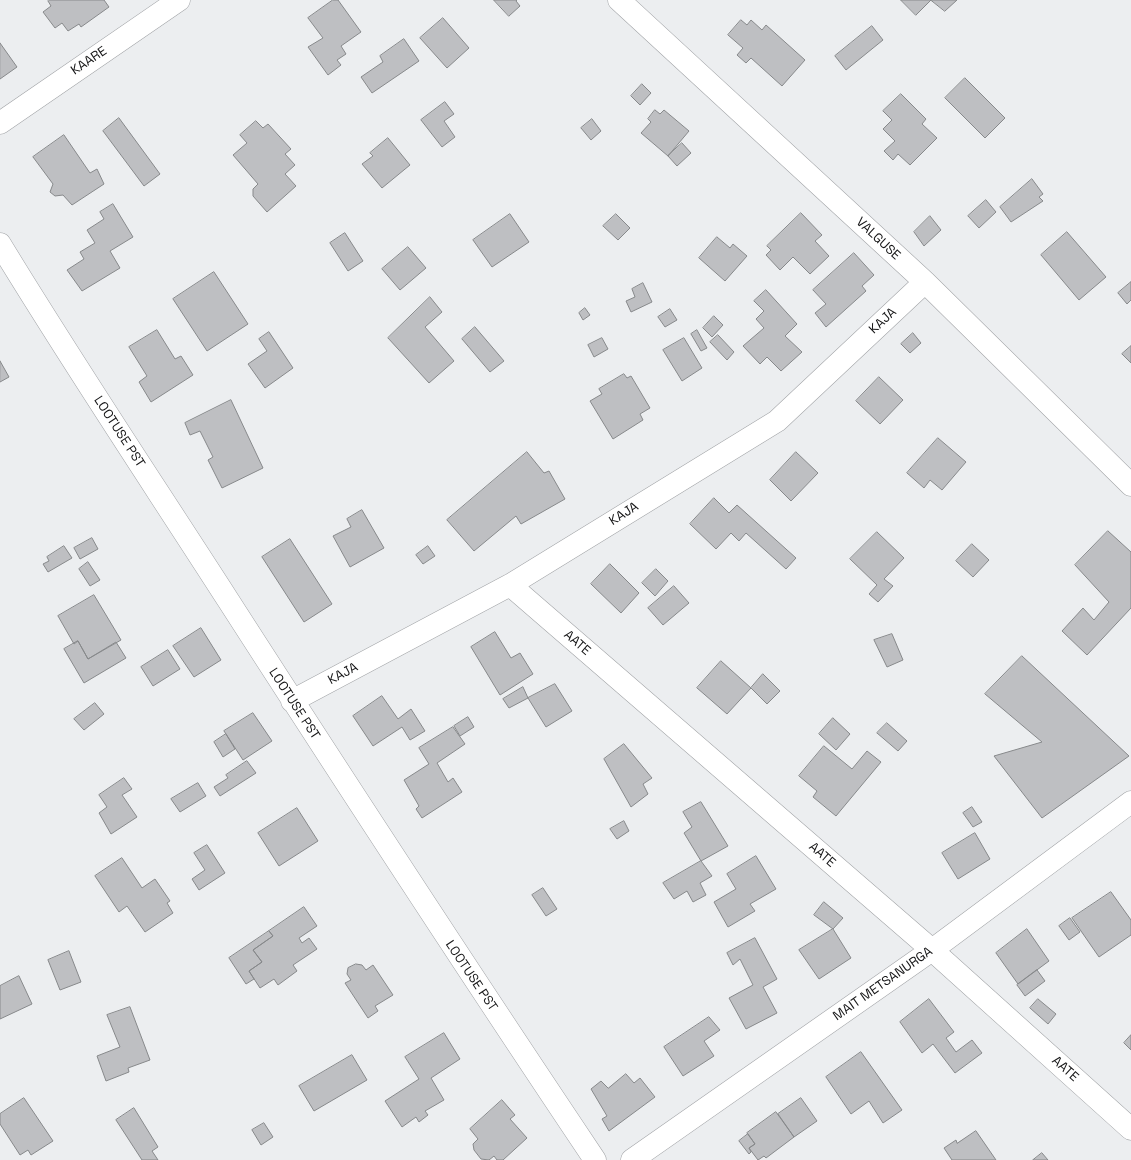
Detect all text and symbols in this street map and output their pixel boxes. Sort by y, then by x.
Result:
street label: KAARE [68,43,110,79]
street label: VALGUSE [853,215,903,263]
street label: KAJA [866,305,900,337]
street label: LOOTUSE PST [90,393,148,471]
street label: KAJA [606,499,642,529]
street label: AATE [560,627,594,659]
street label: KAJA [325,660,361,688]
street label: LOOTUSE PST [265,665,323,743]
street label: AATE [805,839,839,871]
street label: LOOTUSE PST [442,938,500,1014]
street label: MAIT METSANURGA [830,944,936,1024]
street label: AATE [1048,1053,1082,1085]

